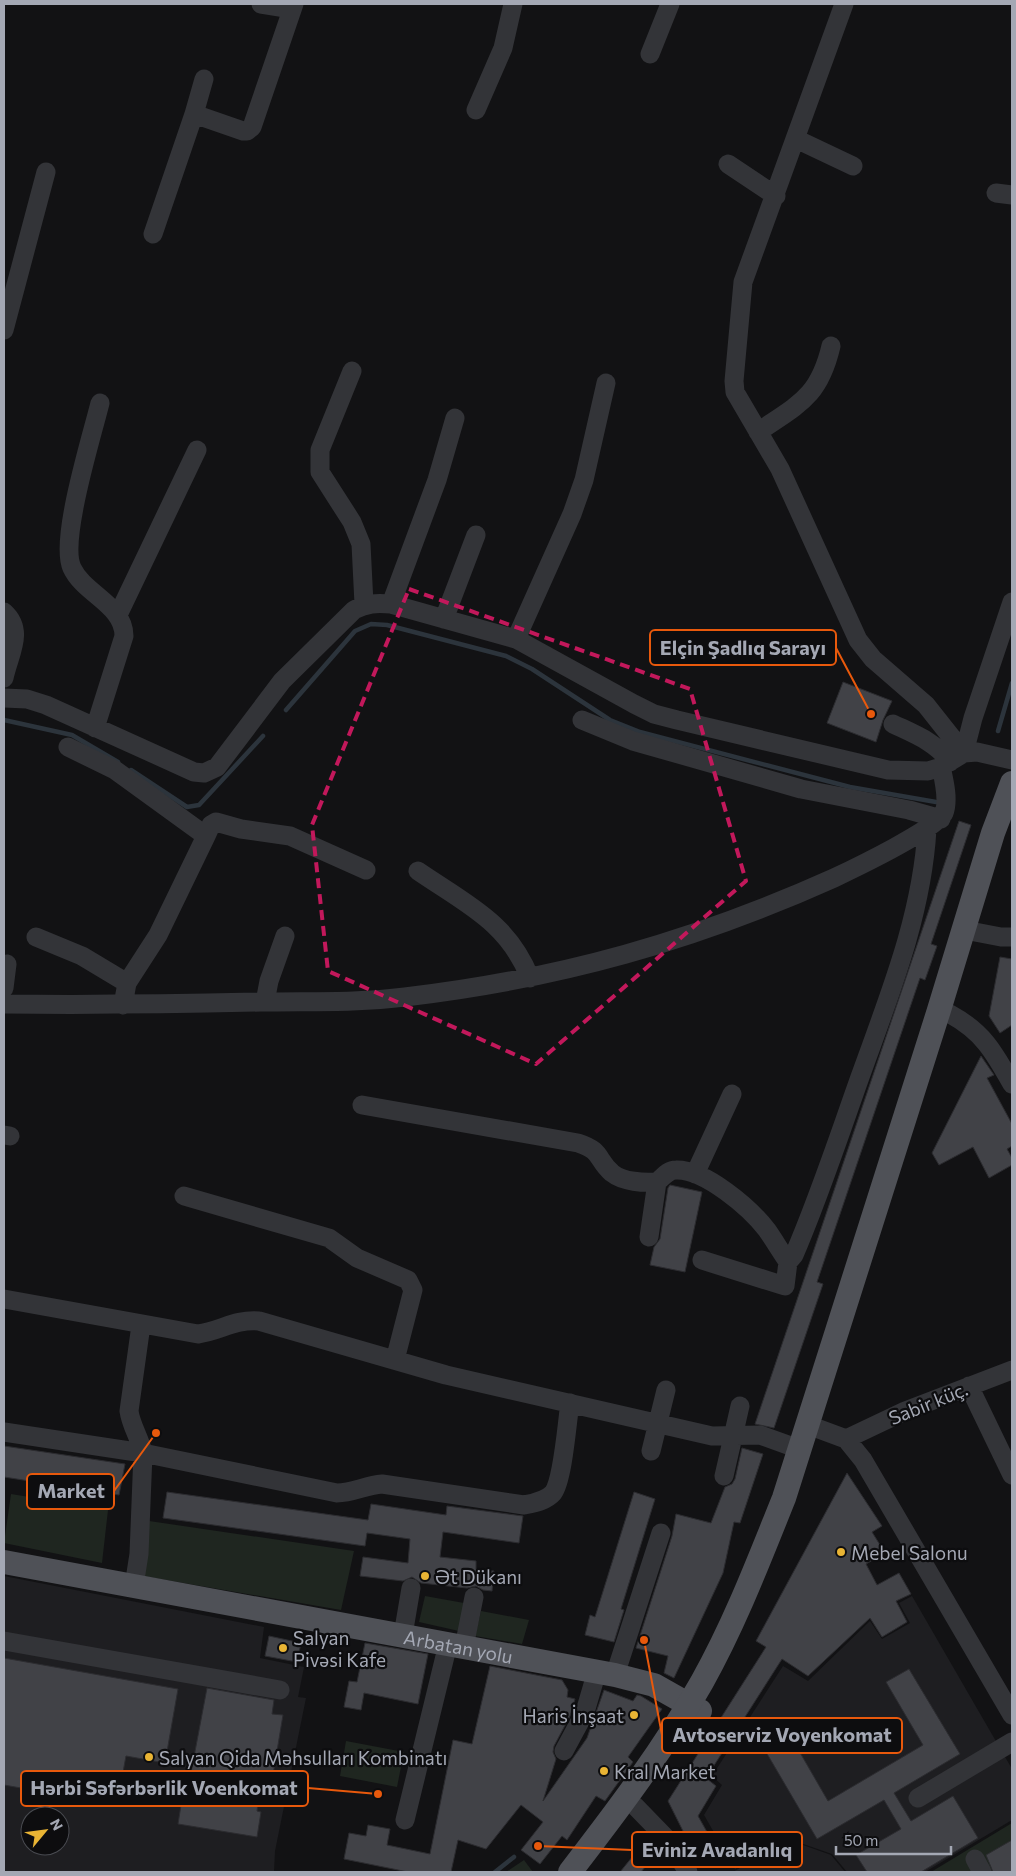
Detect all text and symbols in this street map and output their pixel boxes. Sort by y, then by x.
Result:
callout: Elçin Şadlıq Sarayı [650,630,836,665]
text: Elçin Şadlıq Sarayı [660,635,826,659]
street label: Sabir küç. [885,1377,971,1429]
callout: Market [27,1474,114,1509]
text: Market [37,1478,105,1502]
place label: Mebel Salonu [851,1541,968,1564]
marker: Mebel Salonu [835,1546,847,1558]
place label: Ət Dükanı [435,1565,522,1588]
marker: Ət Dükanı [419,1570,431,1582]
street label: Arbatan yolu [402,1625,515,1667]
place label: Salyan Pivəsi Kafe [293,1626,386,1671]
marker: Salyan Pivəsi Kafe [277,1642,289,1654]
place label: Haris İnşaat [523,1704,624,1727]
marker: Haris İnşaat [628,1709,640,1721]
callout: Avtoserviz Voyenkomat [662,1718,902,1753]
text: Avtoserviz Voyenkomat [672,1722,892,1746]
place label: Salyan Qida Məhsulları Kombinatı [159,1746,447,1769]
marker: Salyan Qida Məhsulları Kombinatı [143,1751,155,1763]
place label: Kral Market [614,1760,716,1783]
marker: Kral Market [598,1765,610,1777]
callout: Hərbi Səfərbərlik Voenkomat [21,1771,308,1806]
text: Hərbi Səfərbərlik Voenkomat [30,1775,298,1799]
north arrow [20,1806,70,1856]
text: N [47,1816,67,1833]
scale bar [836,1824,951,1856]
text: 50 m [844,1831,878,1849]
callout: Eviniz Avadanlıq [632,1832,802,1867]
text: Eviniz Avadanlıq [642,1837,792,1861]

